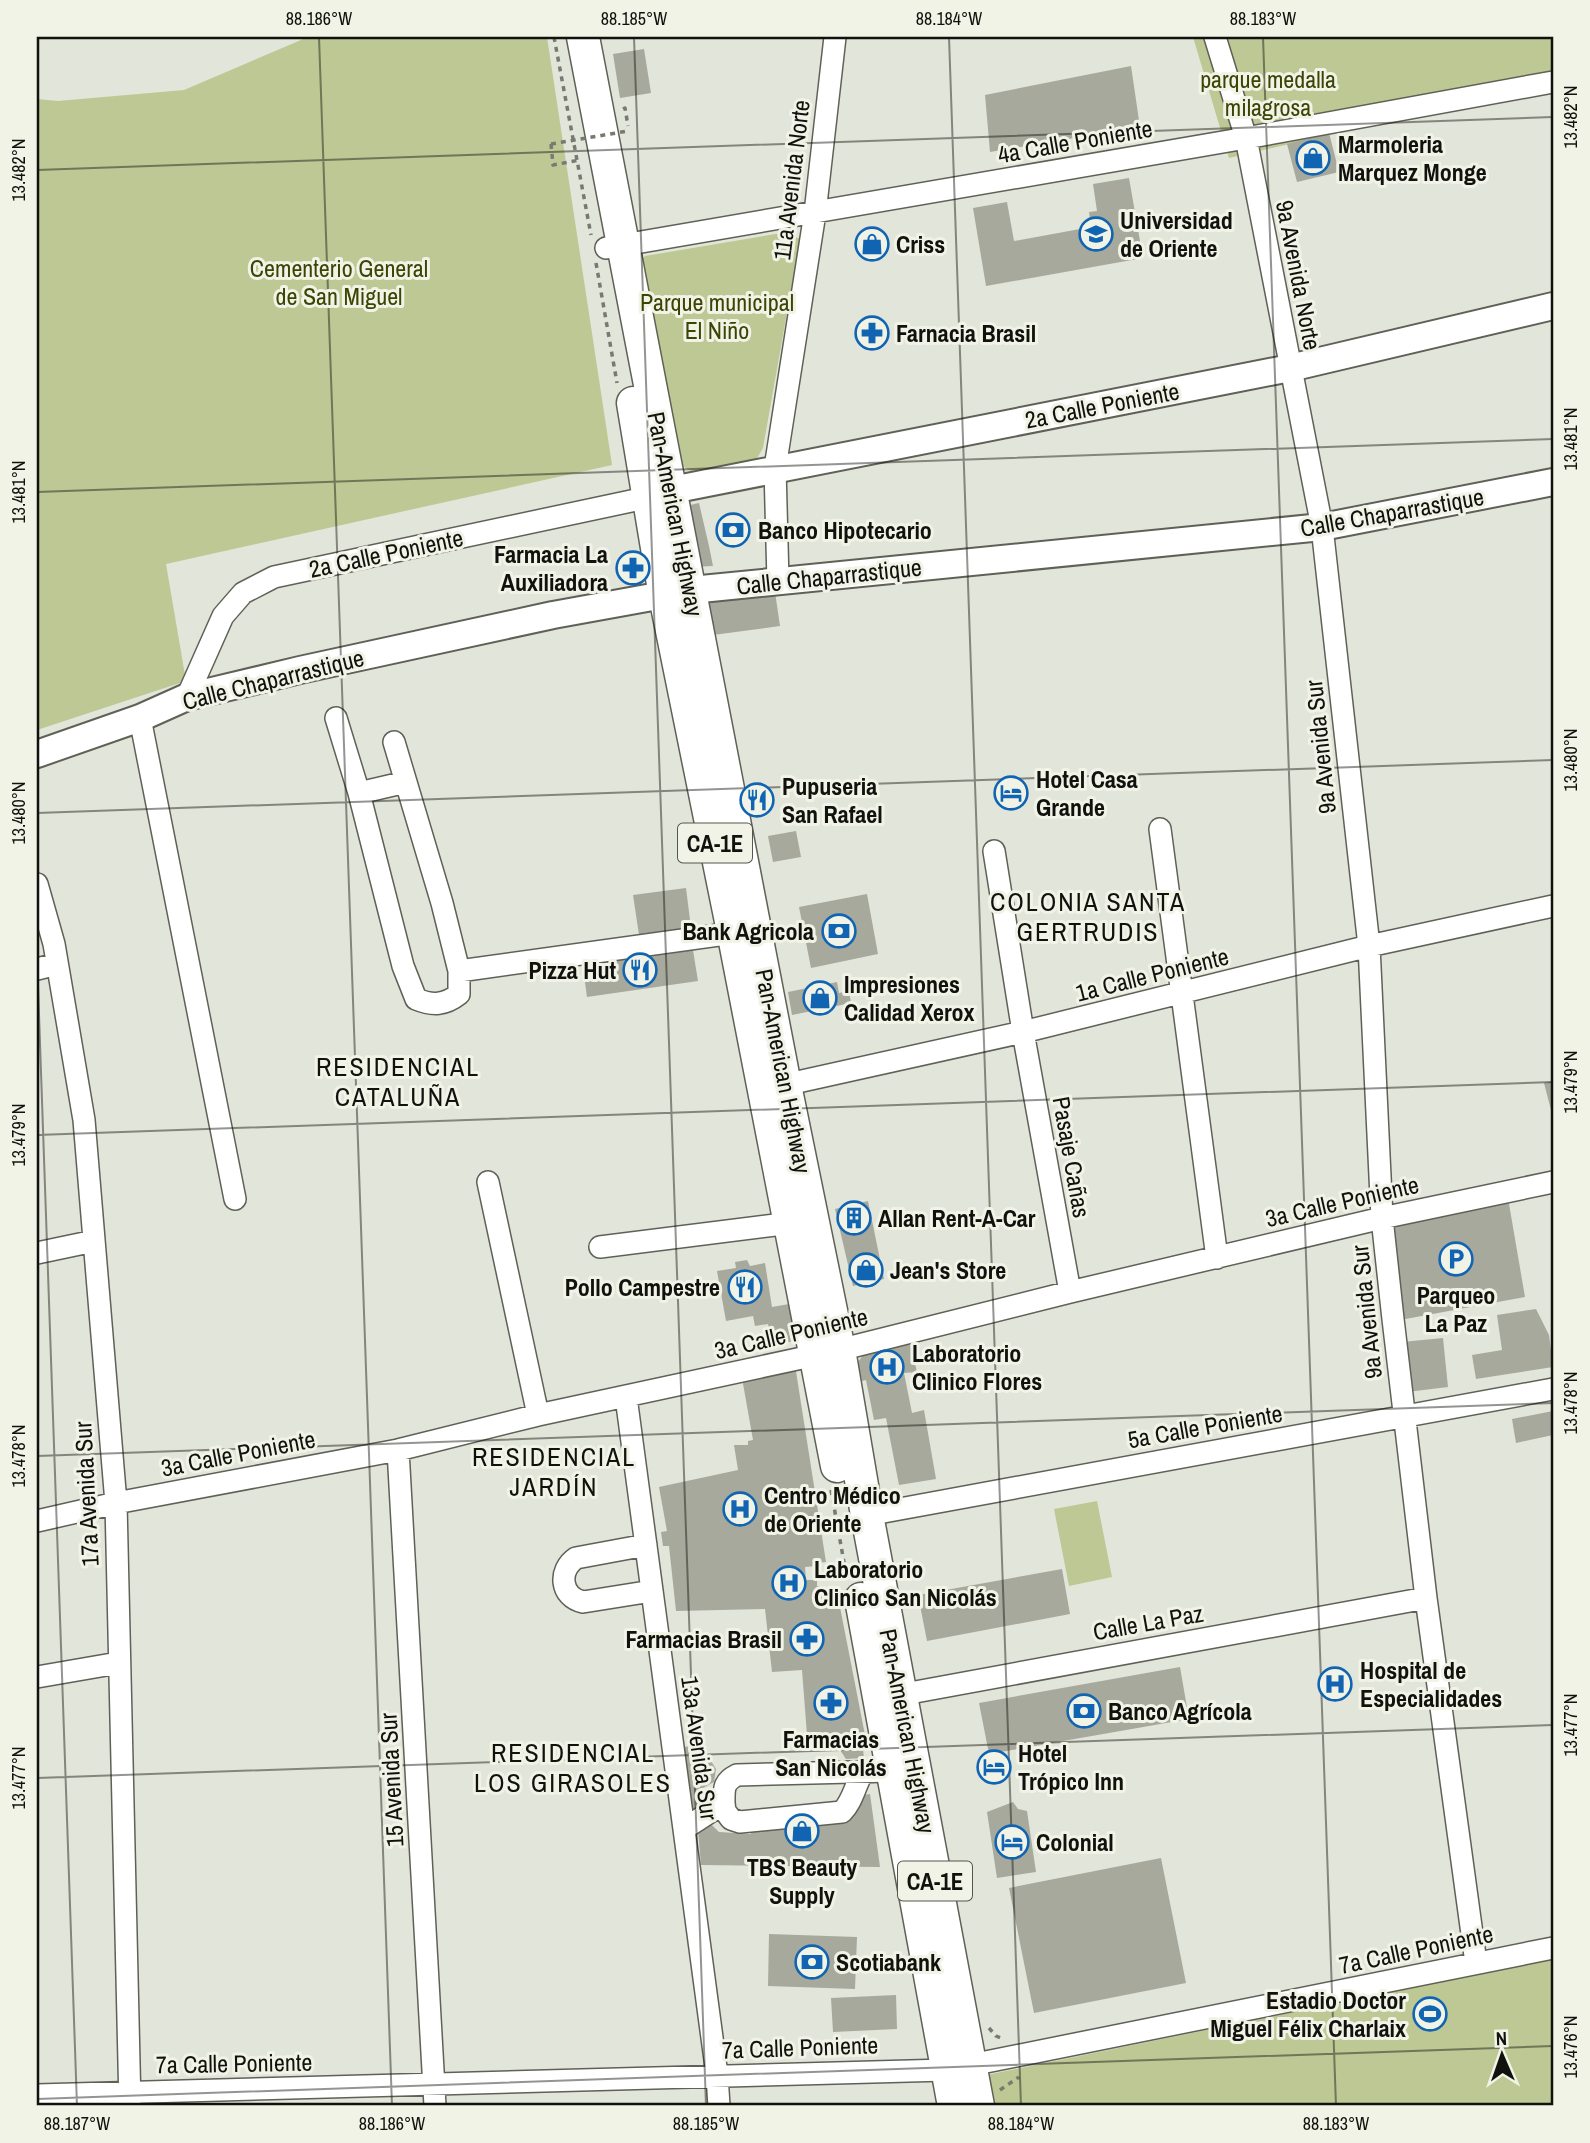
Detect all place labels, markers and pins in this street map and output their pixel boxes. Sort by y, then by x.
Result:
place label: Marmoleria Marquez Monge [1338,128,1487,188]
shop icon: Marmoleria Marquez Monge [1294,139,1332,177]
place label: Universidad de Oriente [1120,204,1233,264]
school or university icon: Universidad de Oriente [1077,215,1115,253]
shop icon: Criss [853,225,891,263]
place label: Criss [896,228,945,260]
pharmacy icon: Farnacia Brasil [853,314,891,352]
place label: Farnacia Brasil [896,317,1036,349]
bank icon: Banco Hipotecario [714,511,752,549]
place label: Banco Hipotecario [758,514,932,546]
place label: Farmacia La Auxiliadora [494,538,608,598]
pharmacy icon: Farmacia La Auxiliadora [614,549,652,587]
place label: Hotel Casa Grande [1036,763,1138,823]
place label: Pupuseria San Rafael [782,770,883,830]
hotel icon: Hotel Casa Grande [992,774,1030,812]
restaurant icon: Pupuseria San Rafael [738,781,776,819]
bank icon: Bank Agricola [820,912,858,950]
place label: Bank Agricola [682,915,814,947]
restaurant icon: Pizza Hut [621,951,659,989]
place label: Pizza Hut [529,954,616,986]
place label: Impresiones Calidad Xerox [844,968,975,1028]
shop icon: Impresiones Calidad Xerox [801,979,839,1017]
building icon: Allan Rent-A-Car [835,1199,873,1237]
place label: Allan Rent-A-Car [878,1202,1036,1234]
parking icon: Parqueo La Paz [1437,1240,1475,1278]
shop icon: Jean's Store [847,1251,885,1289]
place label: Jean's Store [890,1254,1006,1286]
restaurant icon: Pollo Campestre [726,1268,764,1306]
place label: Pollo Campestre [565,1271,720,1303]
place label: Parqueo La Paz [1417,1279,1495,1339]
place label: Laboratorio Clinico Flores [912,1337,1042,1397]
hospital icon: Laboratorio Clinico Flores [868,1348,906,1386]
place label: Centro Médico de Oriente [764,1479,901,1539]
hospital icon: Centro Médico de Oriente [721,1490,759,1528]
place label: Laboratorio Clinico San Nicolás [814,1553,997,1613]
hospital icon: Laboratorio Clinico San Nicolás [770,1564,808,1602]
pharmacy icon: Farmacias Brasil [788,1620,826,1658]
place label: Farmacias Brasil [625,1623,782,1655]
place label: Hospital de Especialidades [1360,1654,1502,1714]
hospital icon: Hospital de Especialidades [1316,1665,1354,1703]
pharmacy icon: Farmacias San Nicolás [812,1684,850,1722]
bank icon: Banco Agrícola [1065,1692,1103,1730]
place label: Banco Agrícola [1108,1695,1252,1727]
place label: Farmacias San Nicolás [775,1723,887,1783]
place label: Hotel Trópico Inn [1018,1737,1124,1797]
hotel icon: Hotel Trópico Inn [975,1748,1013,1786]
shop icon: TBS Beauty Supply [783,1812,821,1850]
hotel icon: Colonial [993,1823,1031,1861]
place label: Colonial [1036,1826,1114,1858]
place label: TBS Beauty Supply [747,1851,857,1911]
bank icon: Scotiabank [793,1943,831,1981]
place label: Scotiabank [836,1946,941,1978]
place label: Estadio Doctor Miguel Félix Charlaix [1210,1984,1406,2044]
sports icon: Estadio Doctor Miguel Félix Charlaix [1411,1995,1449,2033]

